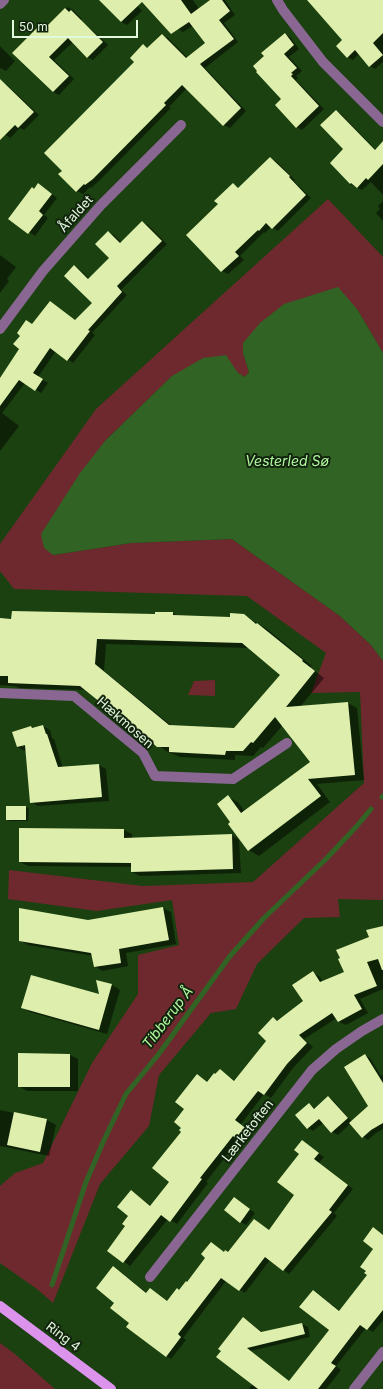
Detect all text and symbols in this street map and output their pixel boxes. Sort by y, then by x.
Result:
scale bar [14,12,140,38]
text: 50 m [19,19,48,34]
street label: Åfaldet [56,192,96,236]
water label: Vesterled Sø [245,454,329,470]
street label: Hækmosen [93,694,157,752]
water label: Tibberup Å [139,984,197,1052]
street label: Lærketoften [219,1097,277,1165]
street label: Ring 4 [43,1319,83,1355]

